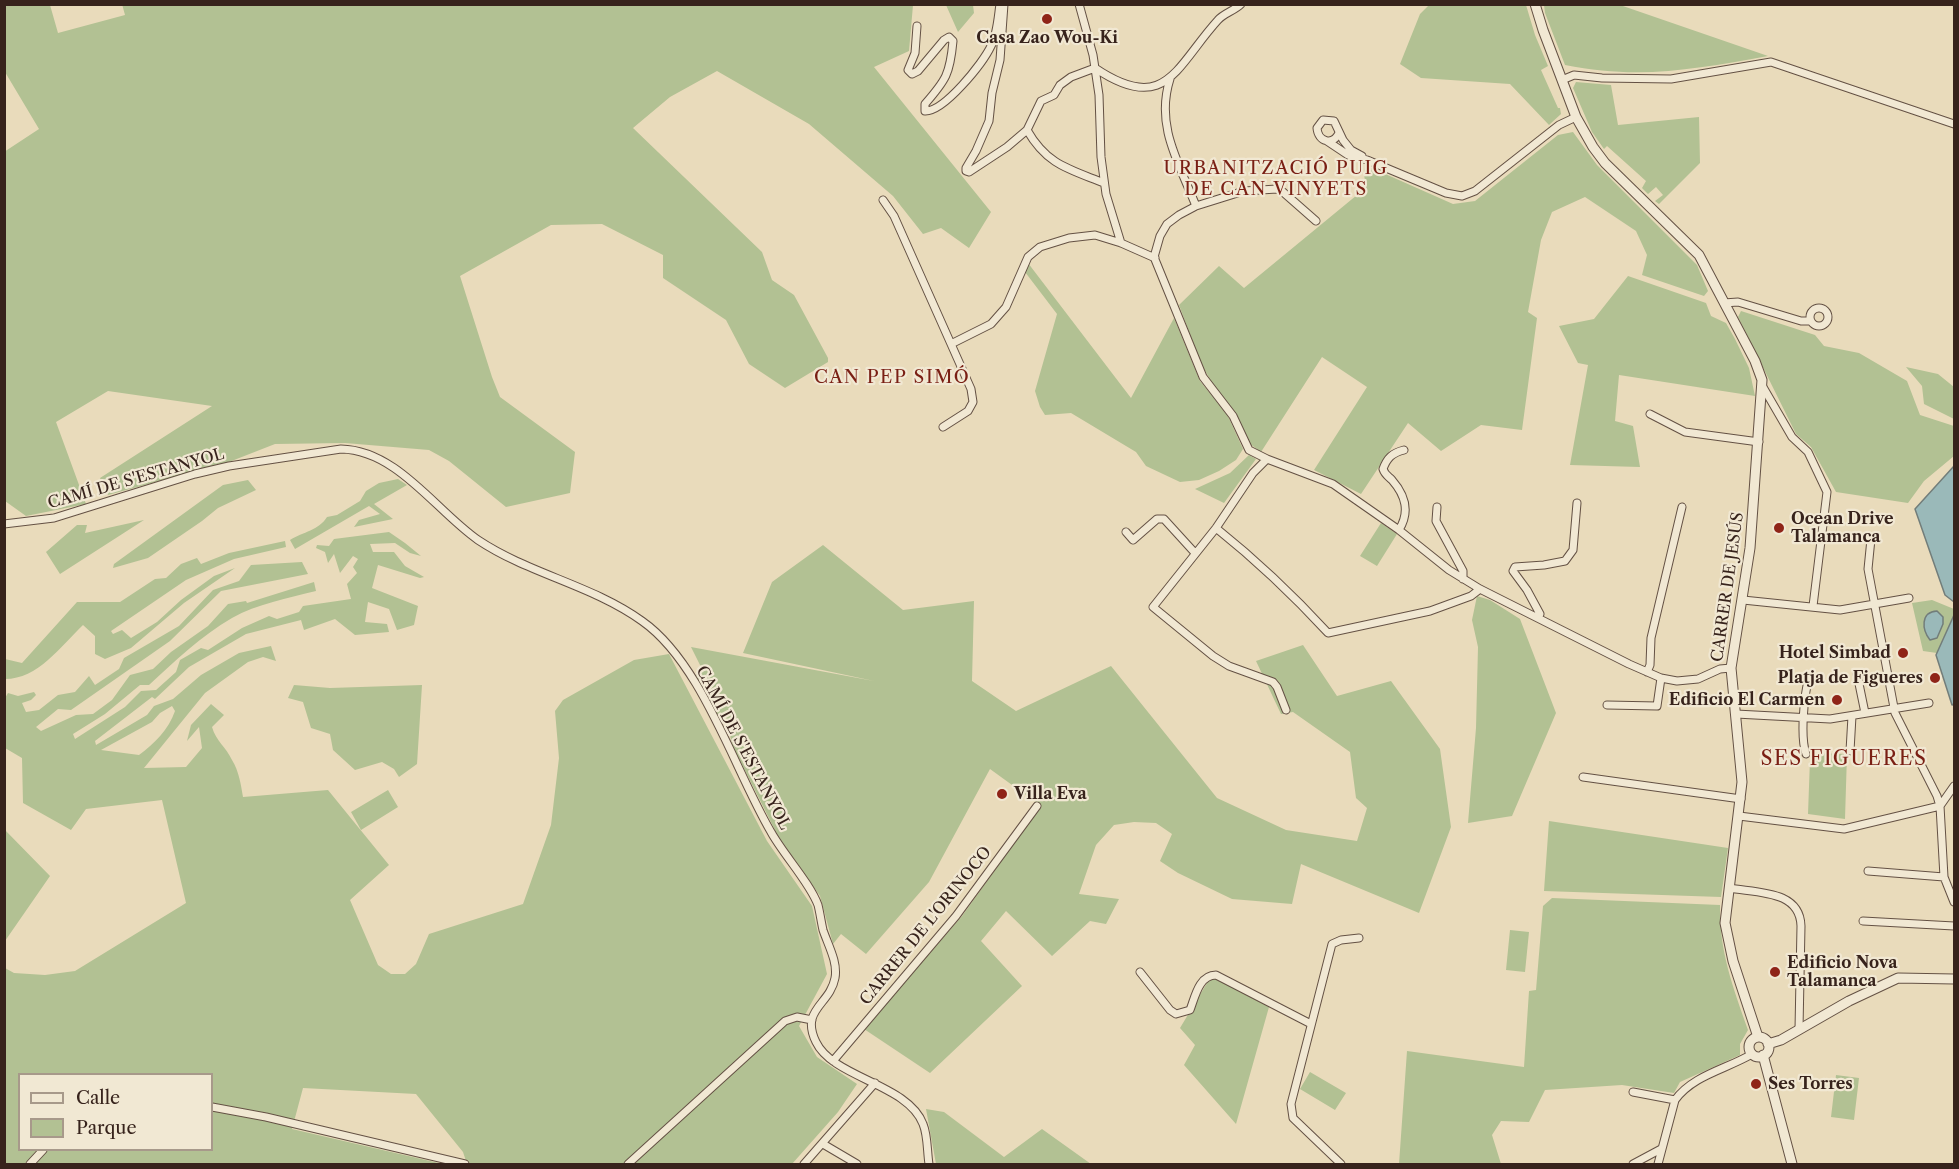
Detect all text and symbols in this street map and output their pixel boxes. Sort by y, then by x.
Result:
marker: Casa Zao Wou-Ki [1040,12,1054,26]
place label: Casa Zao Wou-Ki [976,28,1118,48]
district label: URBANITZACIÓ PUIG DE CAN VINYETS [1163,158,1389,201]
district label: CAN PEP SIMÓ [814,367,970,389]
street label: CAMÍ DE S'ESTANYOL [46,445,226,513]
place label: Ocean Drive Talamanca [1791,509,1894,547]
street label: CARRER DE JESÚS [1708,511,1748,663]
marker: Ocean Drive Talamanca [1772,521,1786,535]
place label: Hotel Simbad [1779,643,1891,663]
marker: Hotel Simbad [1896,646,1910,660]
street label: CAMÍ DE S'ESTANYOL [692,663,794,833]
place label: Platja de Figueres [1777,668,1923,688]
marker: Platja de Figueres [1928,671,1942,685]
place label: Edificio El Carmen [1669,690,1825,710]
marker: Edificio El Carmen [1830,693,1844,707]
district label: SES FIGUERES [1760,747,1928,771]
place label: Villa Eva [1014,784,1087,804]
marker: Villa Eva [995,787,1009,801]
street label: CARRER DE L'ORINOCO [856,843,996,1009]
place label: Edificio Nova Talamanca [1787,953,1898,991]
marker: Edificio Nova Talamanca [1768,965,1782,979]
legend [18,1073,213,1151]
place label: Ses Torres [1768,1074,1853,1094]
marker: Ses Torres [1749,1077,1763,1091]
text: Calle [76,1087,120,1109]
text: Parque [76,1117,137,1139]

